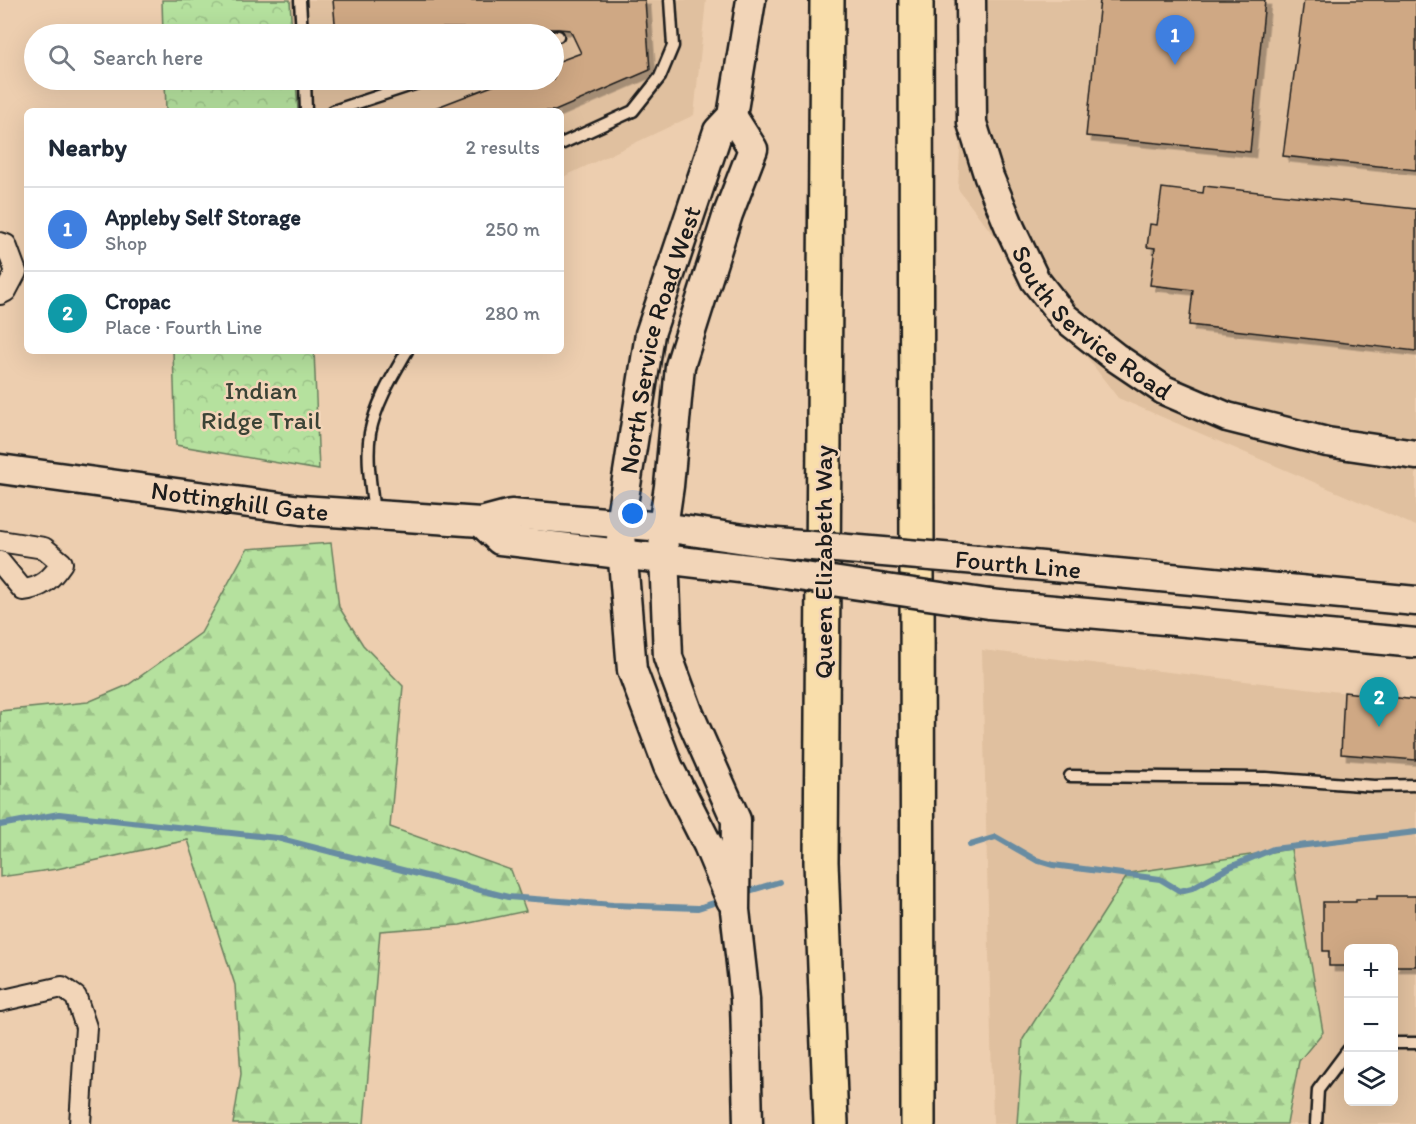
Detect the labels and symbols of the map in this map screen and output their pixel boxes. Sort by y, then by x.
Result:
pin: 1 [1156,16,1194,65]
street label: North Service Road West [612,201,708,476]
street label: South Service Road [1005,240,1178,407]
park label: Indian Ridge Trail [201,374,321,436]
street label: Queen Elizabeth Way [807,445,839,679]
street label: Nottinghill Gate [149,474,330,528]
your location [618,499,647,528]
street label: Fourth Line [954,543,1082,585]
pin: 2 [1360,678,1398,727]

